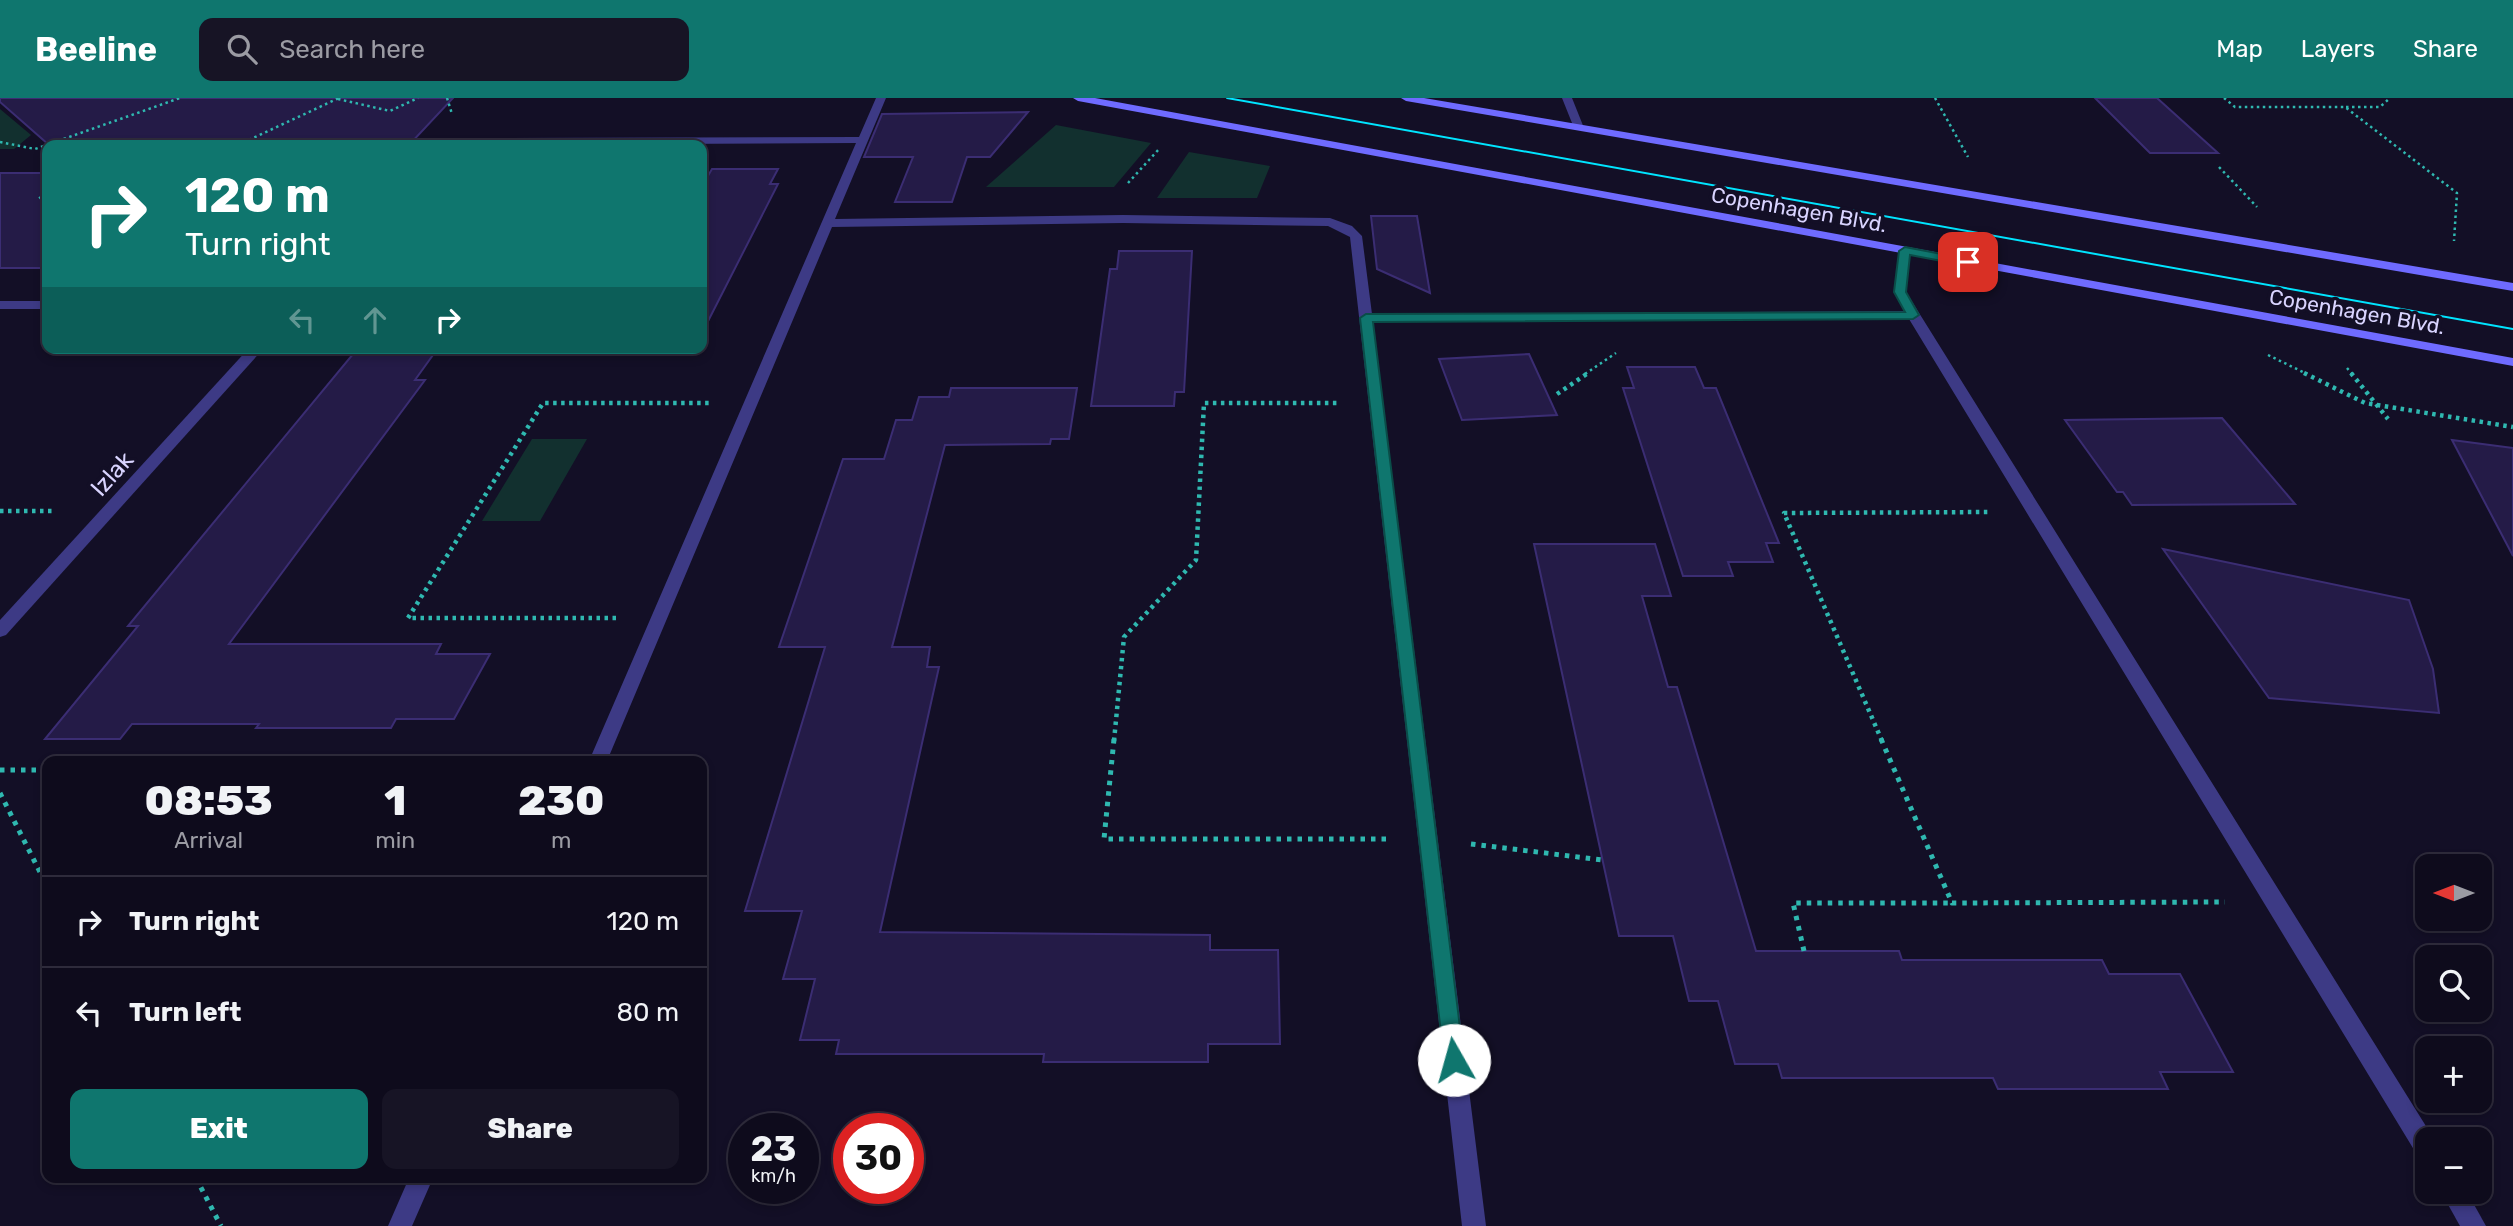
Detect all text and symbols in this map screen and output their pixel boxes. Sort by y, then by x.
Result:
search box [199,18,689,81]
text: Beeline [35,30,157,69]
icon: search [223,30,261,68]
text: Search here [279,34,425,65]
text: Map [2216,35,2263,63]
text: Layers [2301,35,2375,63]
text: Share [2413,35,2478,63]
text: 120 m [185,166,330,224]
icon: right [70,168,161,259]
street label: Copenhagen Blvd. [1709,182,1889,237]
text: Turn right [185,225,330,263]
pin [1938,232,1998,292]
icon: arrive [1949,243,1987,281]
street label: Copenhagen Blvd. [2267,284,2447,339]
icon: left [283,301,321,339]
icon: ahead [356,301,394,339]
icon: right [429,301,467,339]
street label: Izlak [85,446,140,502]
text: 08:53 [145,776,273,826]
text: 1 [384,776,406,826]
text: 230 [518,776,604,826]
text: Arrival [174,826,243,854]
text: min [375,826,415,854]
text: m [551,826,571,854]
north arrow [2415,854,2492,931]
map controls [2415,854,2492,1204]
icon: right [70,903,108,941]
text: Turn right [129,906,259,937]
text: 120 m [607,906,679,937]
button: search [2415,945,2492,1022]
icon: left [70,994,108,1032]
text: Turn left [129,997,241,1028]
text: 80 m [616,997,679,1028]
position arrow [1417,1023,1491,1097]
button: + [2415,1036,2492,1113]
button: Exit [70,1089,368,1169]
button: Share [382,1089,679,1169]
speed limit sign: 30 [833,1113,924,1204]
button: − [2415,1127,2492,1204]
text: 23 [751,1128,796,1170]
text: km/h [751,1165,796,1187]

